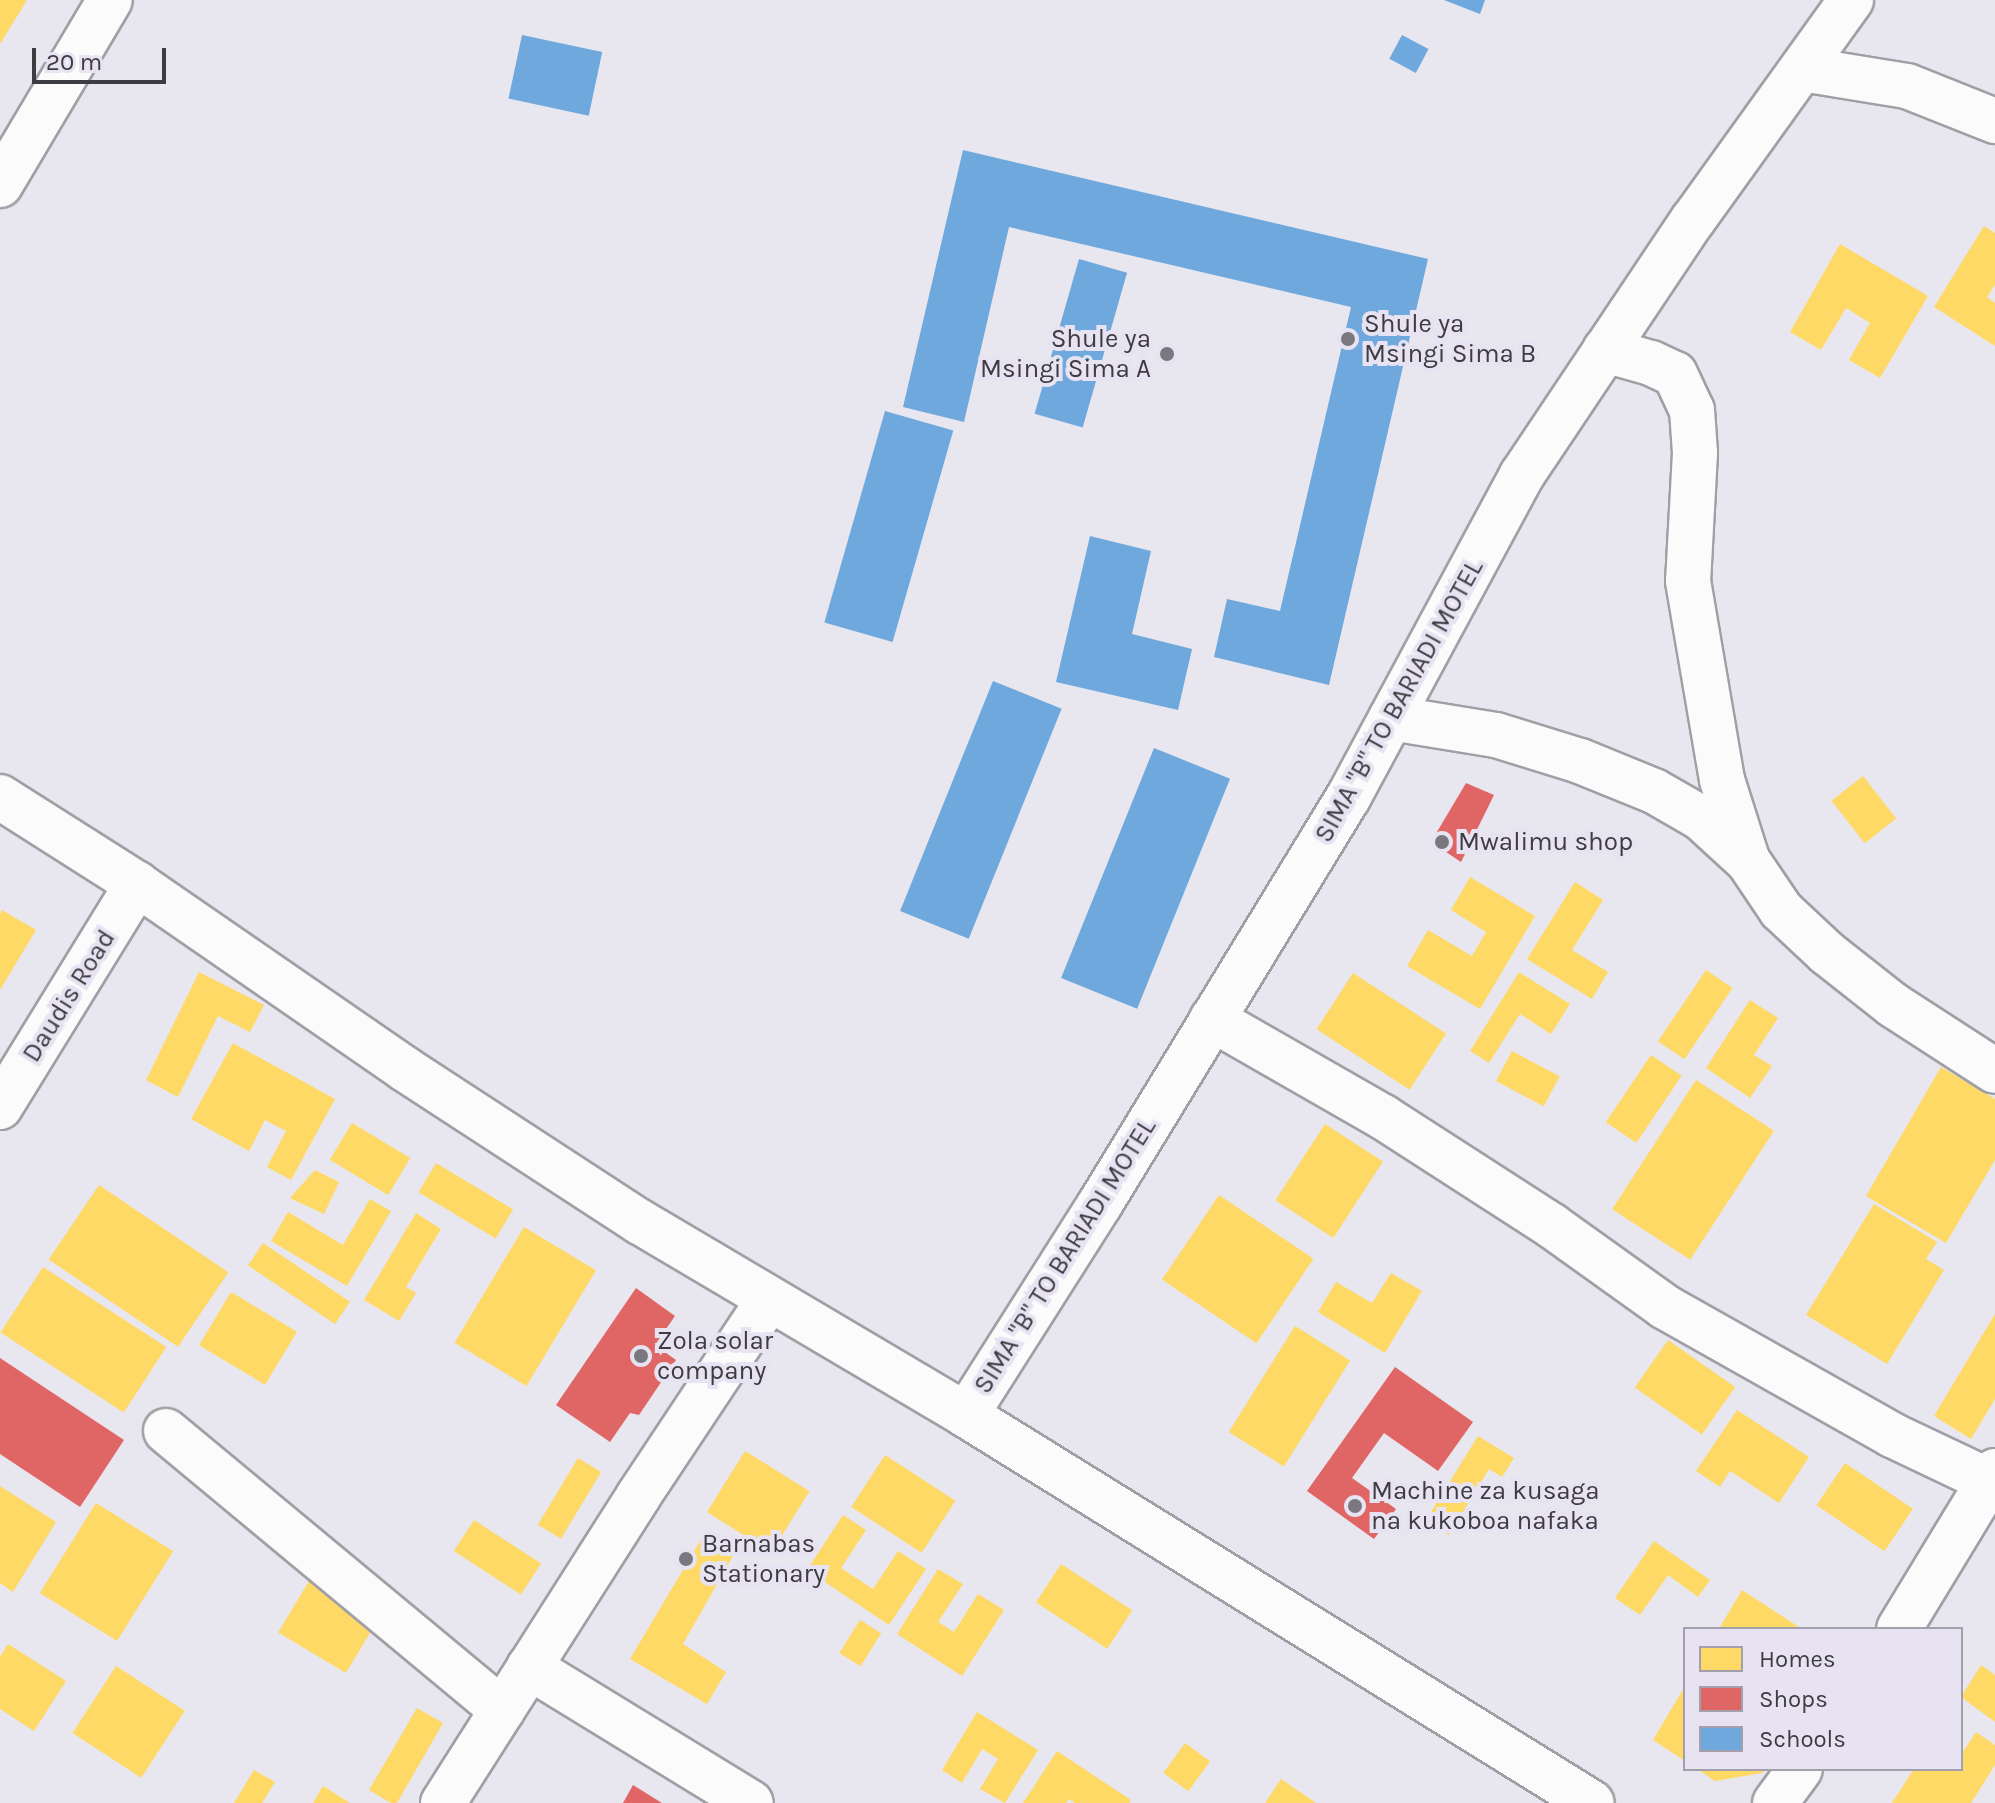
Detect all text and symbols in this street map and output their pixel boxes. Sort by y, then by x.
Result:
scale bar [36,32,170,82]
text: 20 m [46,48,102,76]
place label: Shule ya Msingi Sima B [1364,308,1536,370]
place label: Shule ya Msingi Sima A [980,323,1151,384]
marker: Shule ya Msingi Sima B [1339,330,1357,348]
marker: Shule ya Msingi Sima A [1158,345,1176,363]
street label: SIMA "B" TO BARIADI MOTEL [1308,554,1490,848]
place label: Mwalimu shop [1458,826,1633,858]
marker: Mwalimu shop [1433,833,1451,851]
street label: Daudis Road [16,924,122,1068]
street label: SIMA "B" TO BARIADI MOTEL [967,1113,1163,1399]
place label: Zola solar company [657,1325,773,1386]
marker: Zola solar company [632,1347,650,1365]
place label: Machine za kusaga na kukoboa nafaka [1371,1475,1600,1536]
marker: Machine za kusaga na kukoboa nafaka [1346,1497,1364,1515]
place label: Barnabas Stationary [702,1528,825,1590]
marker: Barnabas Stationary [677,1550,695,1568]
legend [1683,1627,1963,1771]
text: Homes [1759,1645,1836,1673]
text: Shops [1759,1685,1828,1713]
text: Schools [1759,1725,1846,1753]

